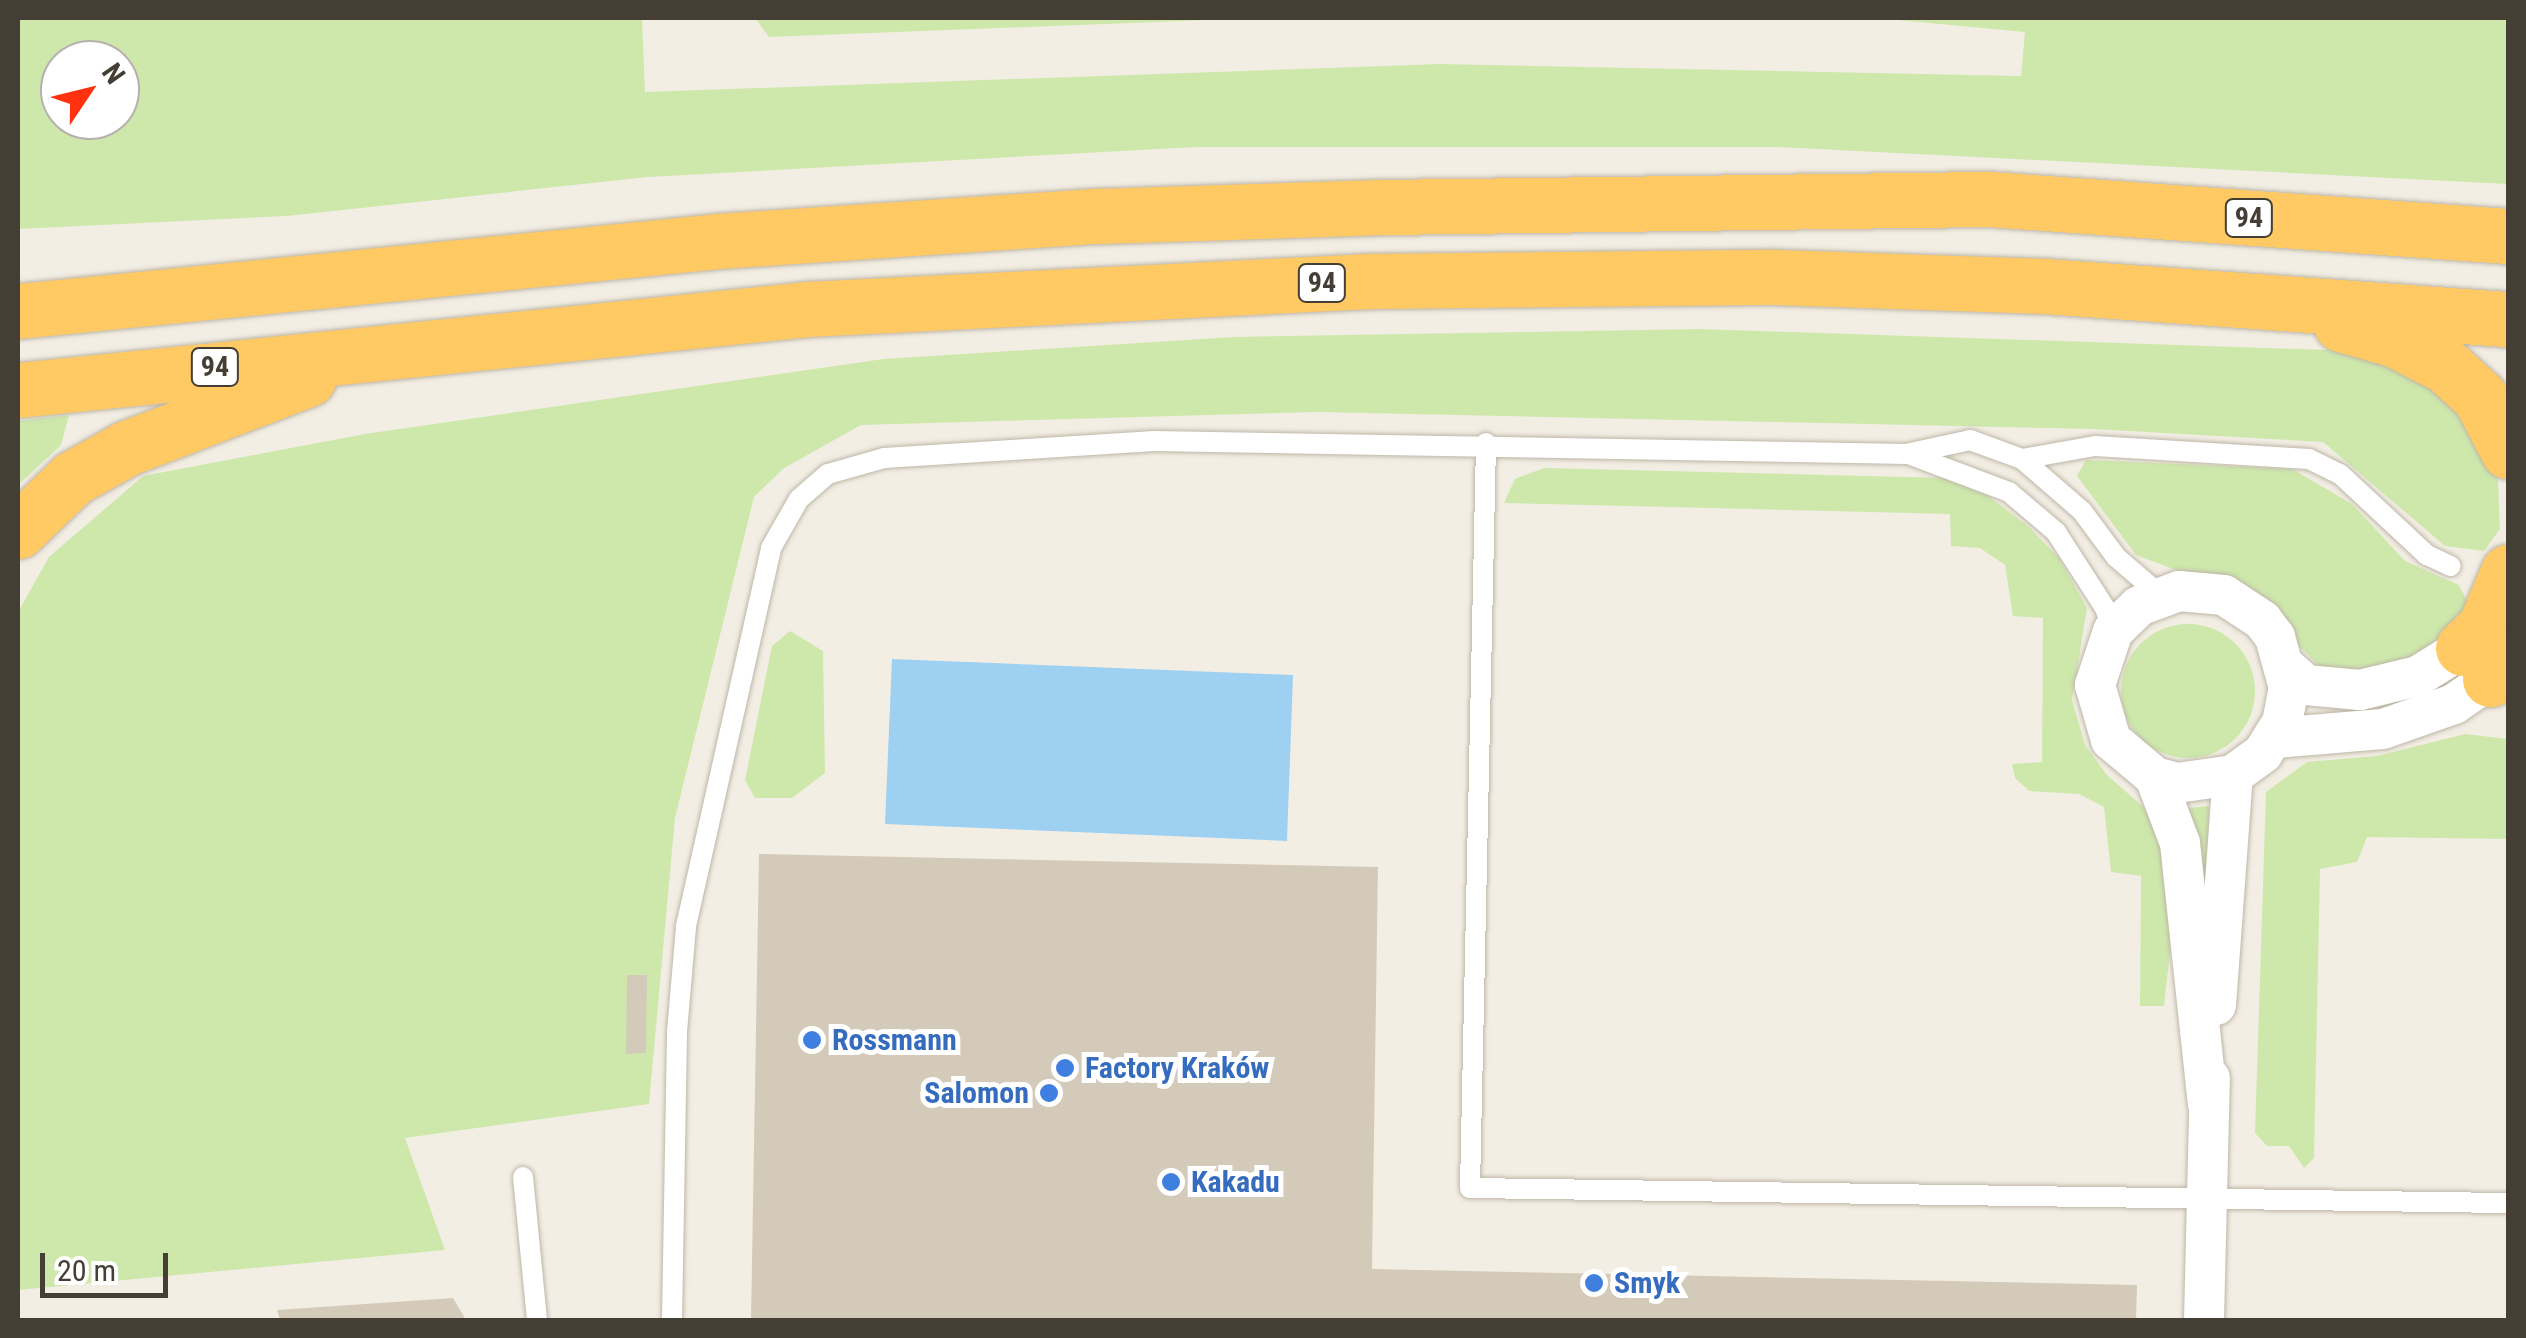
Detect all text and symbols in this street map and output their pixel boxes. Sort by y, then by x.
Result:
north arrow [40,40,140,140]
text: N [95,57,132,90]
road number: 94 [2224,195,2274,241]
road number: 94 [1297,260,1347,306]
road number: 94 [190,344,240,390]
place label: Rossmann [832,1022,957,1058]
marker: Rossmann [801,1029,823,1051]
place label: Factory Kraków [1085,1050,1269,1086]
marker: Factory Kraków [1054,1057,1076,1079]
place label: Salomon [924,1075,1029,1111]
marker: Salomon [1038,1082,1060,1104]
place label: Kakadu [1191,1164,1280,1200]
marker: Kakadu [1160,1171,1182,1193]
scale bar [45,1233,172,1295]
text: 20 m [57,1253,116,1288]
place label: Smyk [1614,1265,1680,1301]
marker: Smyk [1583,1272,1605,1294]

